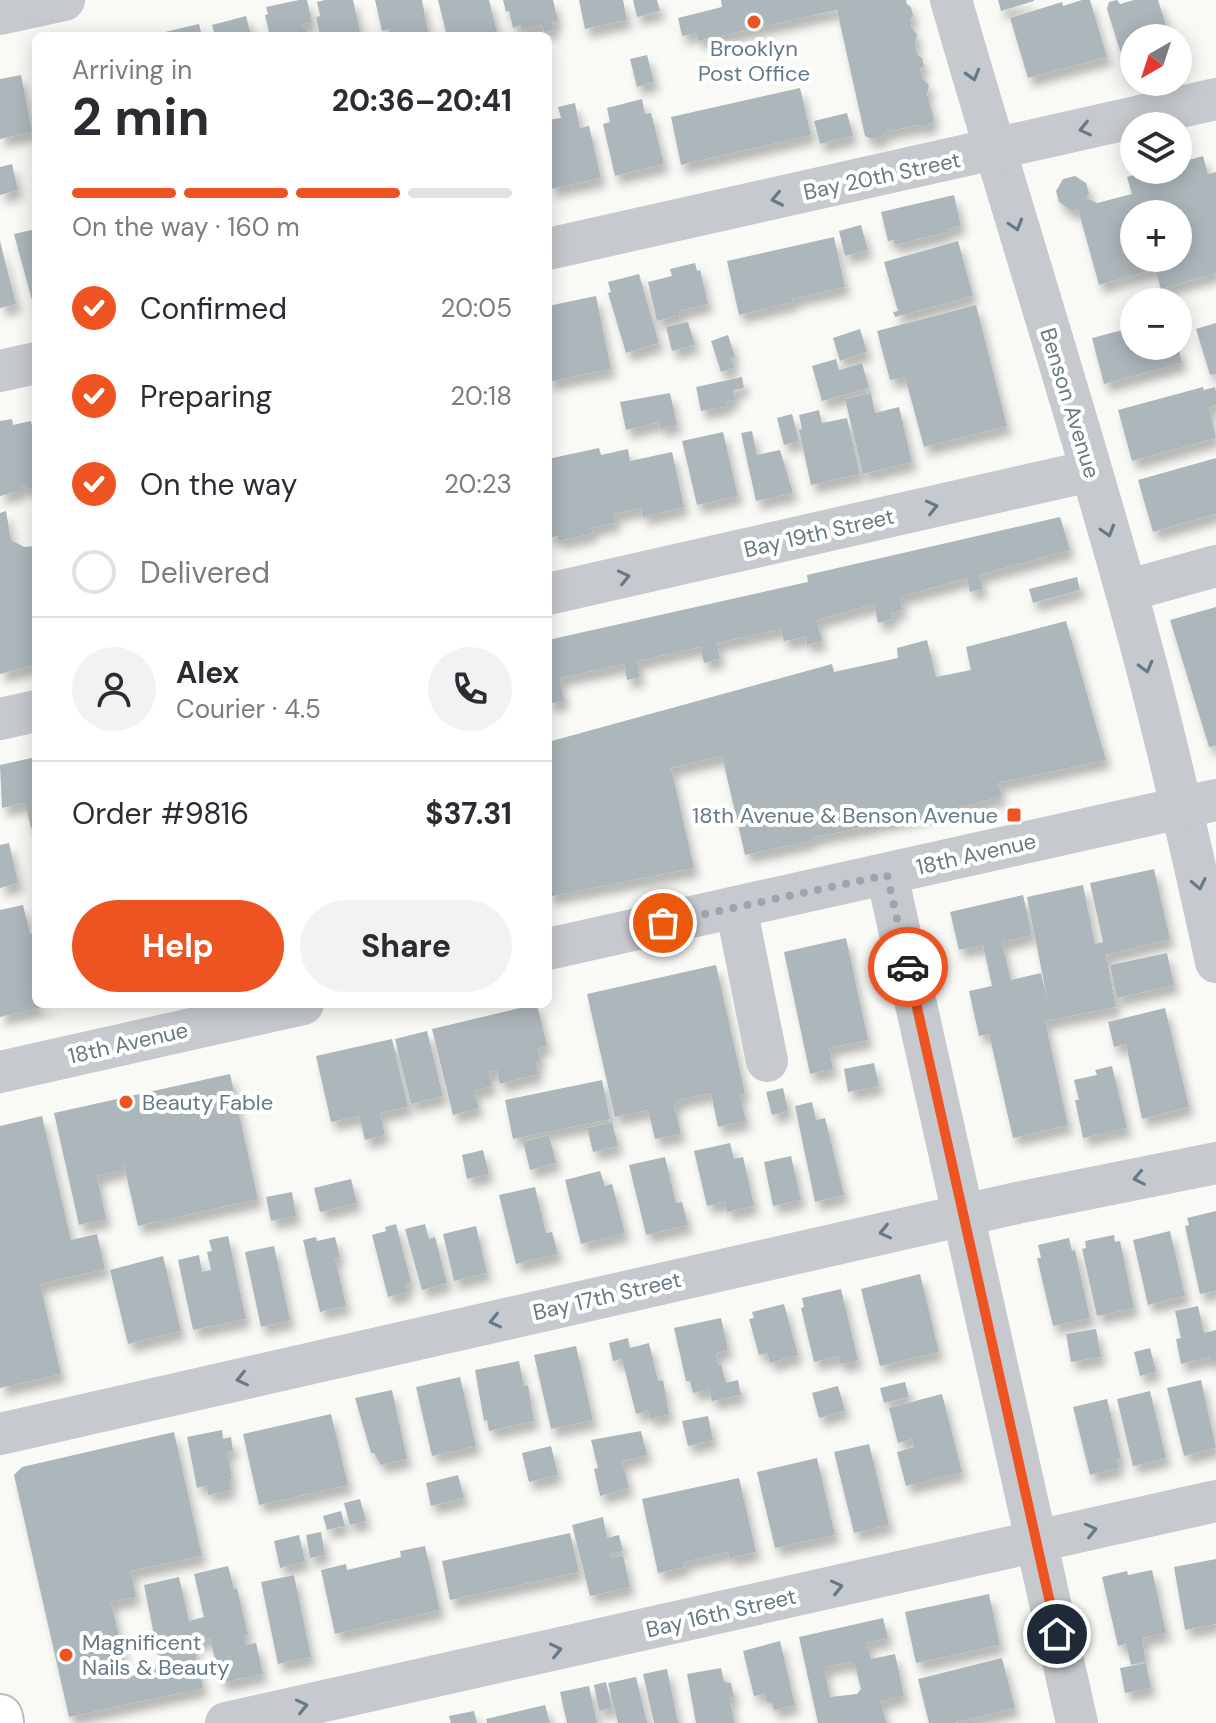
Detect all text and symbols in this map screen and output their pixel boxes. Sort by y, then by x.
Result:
marker: Brooklyn Post Office [745,13,763,31]
north arrow [1120,24,1192,96]
map controls [1120,24,1192,360]
place label: Brooklyn Post Office [698,34,810,88]
text: Arriving in [72,53,192,87]
one-way arrow [964,68,980,81]
text: 20:36–20:41 [332,81,512,120]
text: 2 min [72,83,210,151]
button: layers [1120,112,1192,184]
one-way arrow [1079,120,1093,137]
street label: Bay 20th Street [801,145,963,207]
one-way arrow [771,190,784,207]
button: + [1120,200,1192,272]
text: On the way · 160 m [72,210,300,244]
one-way arrow [1007,218,1023,232]
icon: check [72,286,116,330]
button: − [1120,288,1192,360]
text: Confirmed [140,289,287,328]
text: 20:05 [441,291,512,325]
street label: Benson Avenue [1033,324,1107,482]
icon: check [72,374,116,418]
text: Preparing [140,377,272,416]
text: 20:18 [450,379,512,413]
icon: check [72,462,116,506]
text: On the way [140,465,297,504]
text: 20:23 [444,467,512,501]
one-way arrow [925,499,939,516]
street label: Bay 19th Street [741,502,897,564]
one-way arrow [1099,524,1115,537]
text: Delivered [140,553,270,592]
one-way arrow [617,569,630,586]
button: person [72,647,156,731]
button: phone [428,647,512,731]
text: Alex [176,653,239,692]
one-way arrow [1137,659,1154,673]
text: Courier · 4.5 [176,692,321,726]
text: Order #9816 [72,794,249,833]
text: $37.31 [425,794,512,833]
place label: 18th Avenue & Benson Avenue [692,801,998,830]
marker: 18th Avenue & Benson Avenue [1005,806,1023,824]
street label: 18th Avenue [913,826,1039,882]
one-way arrow [1190,876,1207,890]
pin [629,889,697,957]
button: Help [72,900,284,992]
button: Share [300,900,512,992]
icon: bag [641,901,685,945]
courier [868,927,948,1007]
icon: car [886,945,930,989]
street label: 18th Avenue [65,1015,191,1071]
place label: Beauty Fable [142,1088,273,1117]
marker: Beauty Fable [117,1093,135,1111]
one-way arrow [1133,1169,1146,1186]
one-way arrow [879,1223,893,1240]
street label: Bay 17th Street [530,1265,684,1327]
one-way arrow [489,1312,502,1329]
one-way arrow [235,1370,249,1387]
one-way arrow [1084,1522,1097,1539]
one-way arrow [830,1579,844,1596]
street label: Bay 16th Street [643,1582,799,1644]
pin [1023,1600,1091,1668]
icon: home [1035,1612,1079,1656]
place label: Magnificent Nails & Beauty [82,1628,229,1682]
one-way arrow [549,1642,563,1659]
marker: Magnificent Nails & Beauty [57,1646,75,1664]
one-way arrow [295,1698,309,1715]

